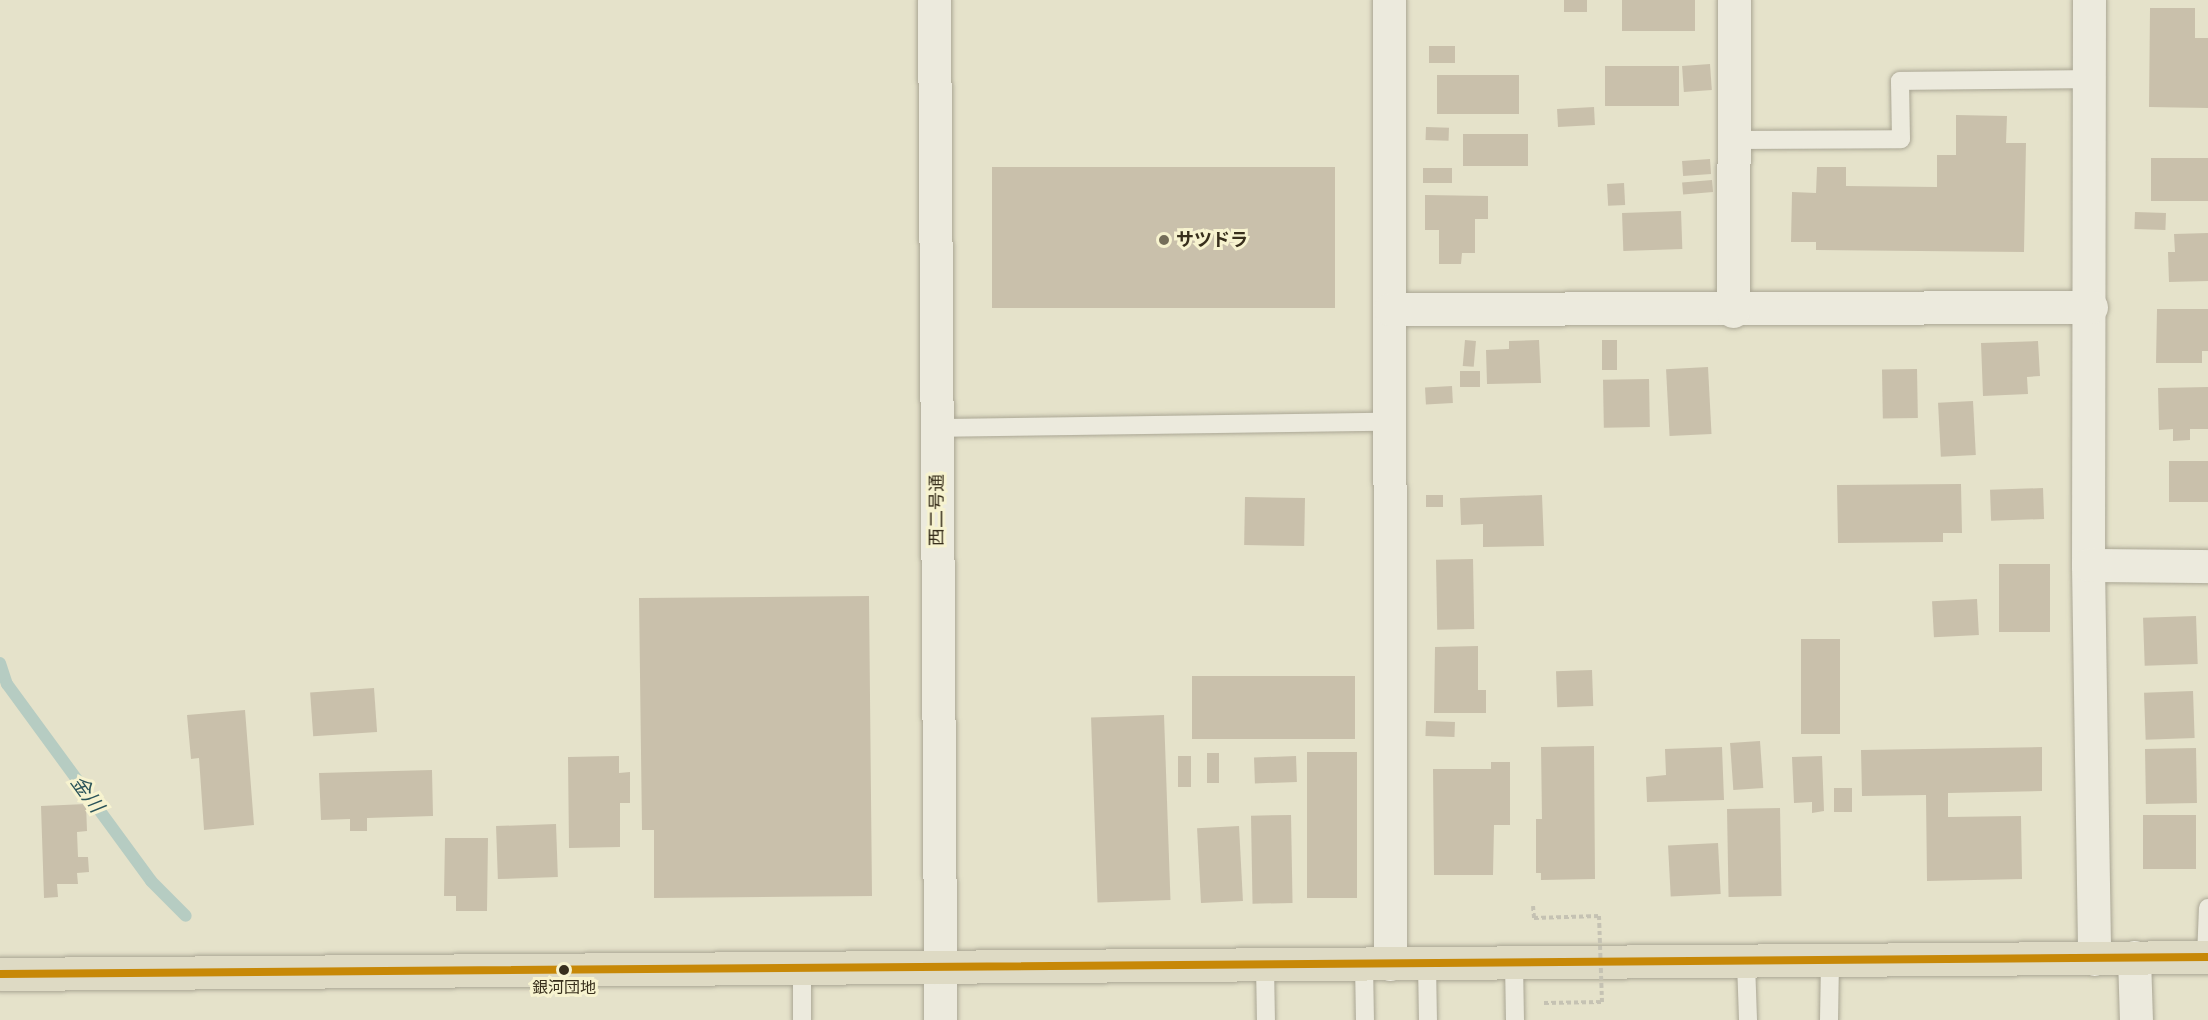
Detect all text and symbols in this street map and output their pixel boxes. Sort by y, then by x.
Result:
place label: サツドラ [1176,229,1248,251]
marker: サツドラ [1157,233,1171,247]
street label: 西二号通 [926,474,948,546]
water label: 金川 [66,771,108,817]
marker: 銀河団地 [558,964,570,976]
place label: 銀河団地 [532,978,596,998]

